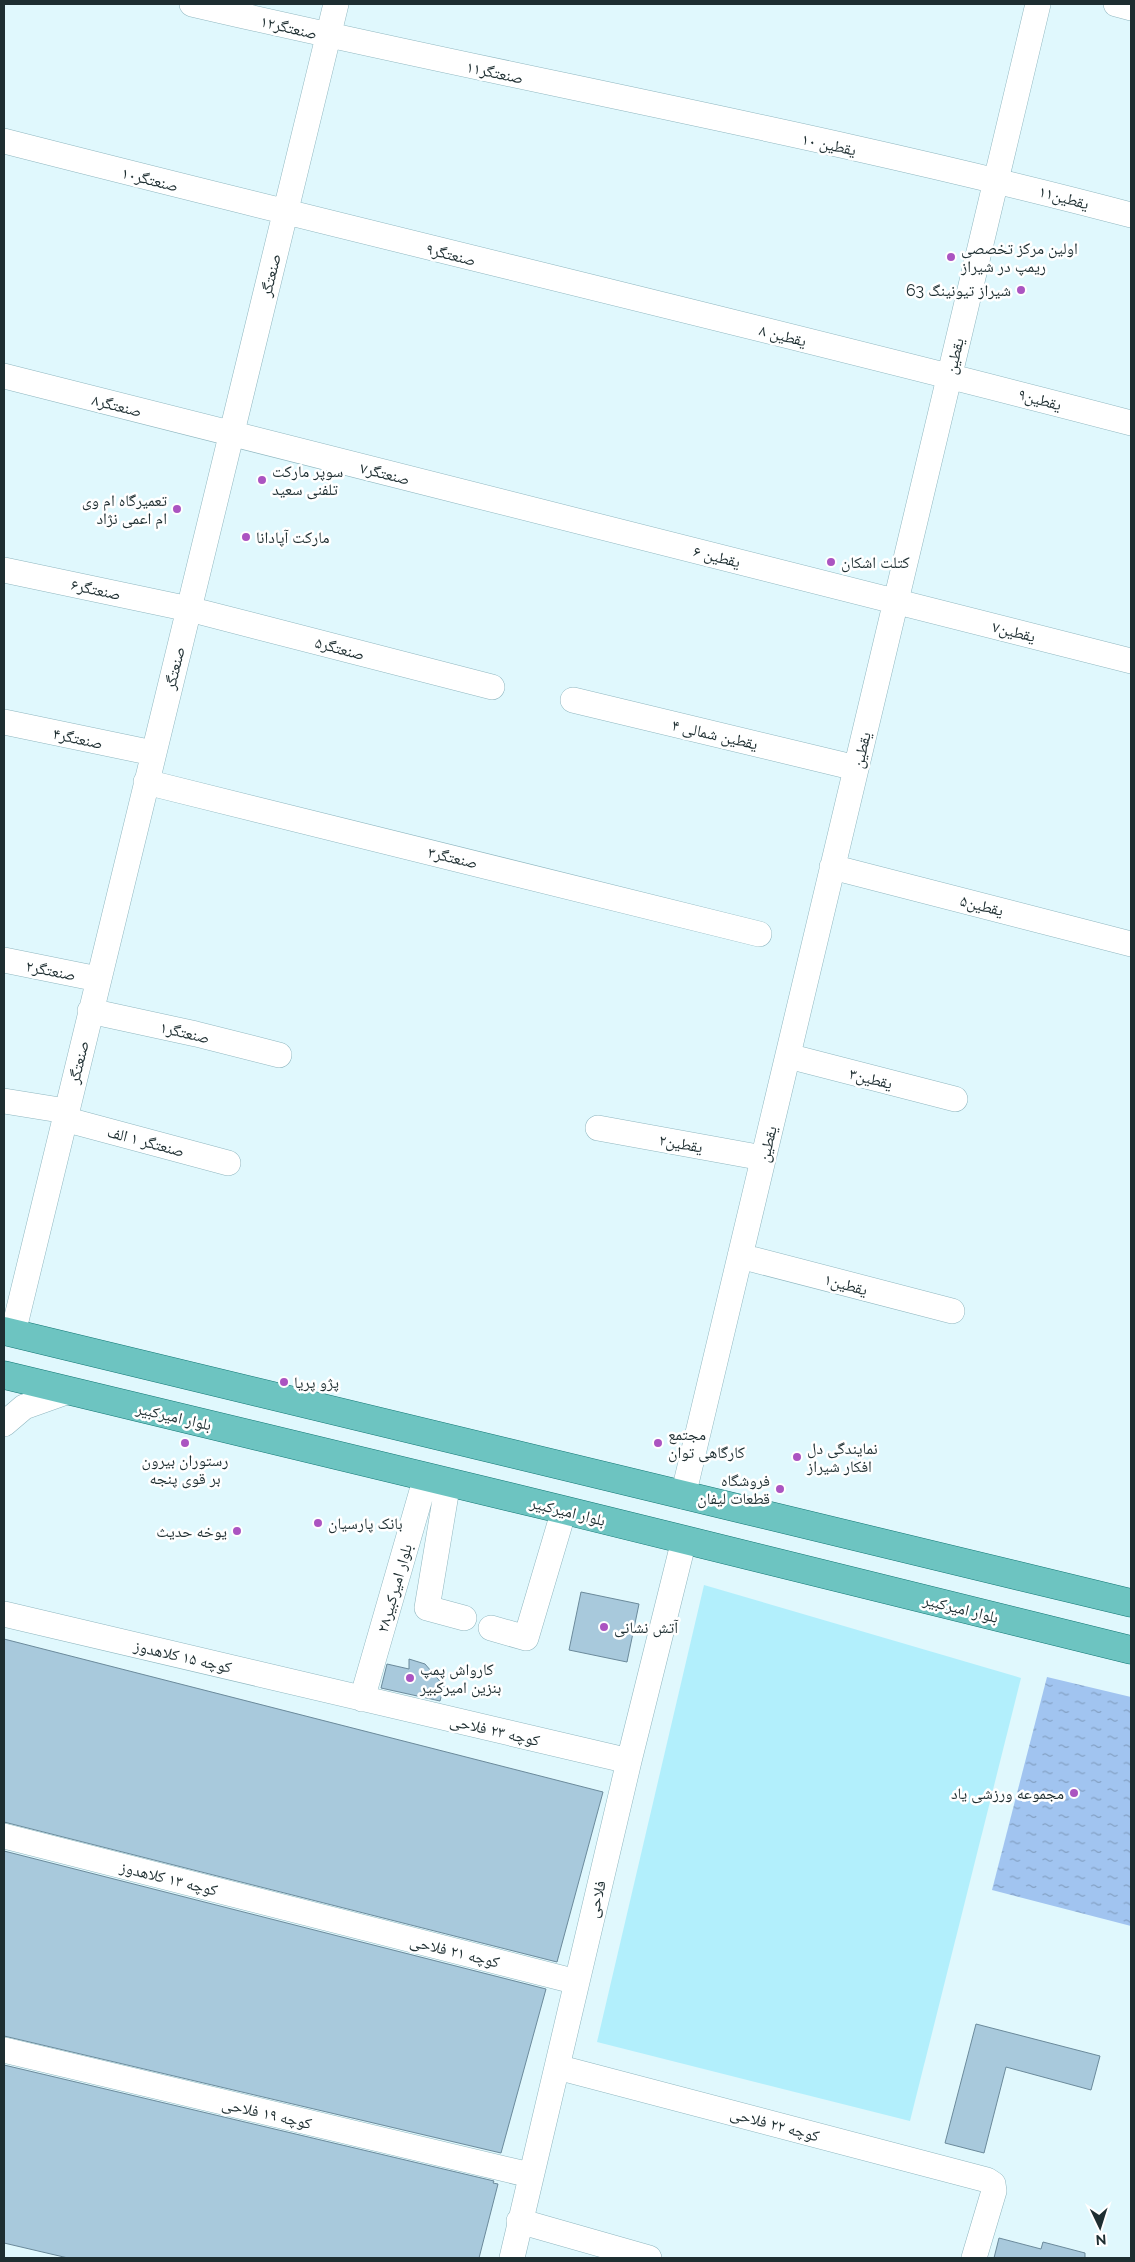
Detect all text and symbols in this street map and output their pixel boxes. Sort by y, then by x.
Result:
street label: صنعتگر۱۲ [259,12,319,43]
street label: صنعتگر۱۱ [465,57,525,88]
street label: یقطین ۱۰ [800,129,858,161]
street label: صنعتگر۱۰ [120,163,180,196]
street label: یقطین۱۱ [1036,182,1091,214]
street label: صنعتگر۹ [424,239,478,270]
place label: اولین مرکز تخصصی ریمپ در شیراز [960,239,1078,276]
marker: اولین مرکز تخصصی ریمپ در شیراز [945,251,957,263]
street label: صنعتگر [256,252,285,299]
place label: شیراز تیونینگ 63 [906,281,1011,300]
marker: شیراز تیونینگ 63 [1015,284,1027,296]
street label: یقطین ۸ [757,320,809,351]
street label: یقطین [941,336,969,376]
street label: یقطین۹ [1016,385,1064,415]
street label: صنعتگر۸ [90,390,144,421]
street label: صنعتگر۷ [358,458,412,489]
place label: سوپر مارکت تلفنی سعید [272,462,343,500]
marker: سوپر مارکت تلفنی سعید [256,474,268,486]
place label: تعمیرگاه ام وی ام اعمی نژاد [82,491,167,529]
marker: تعمیرگاه ام وی ام اعمی نژاد [171,503,183,515]
place label: مارکت آپادانا [256,528,330,547]
marker: مارکت آپادانا [240,531,252,543]
street label: یقطین ۶ [691,541,743,572]
place label: کتلت اشکان [841,553,910,573]
marker: کتلت اشکان [825,556,837,568]
street label: صنعتگر۶ [69,575,123,604]
street label: یقطین۷ [990,617,1038,647]
street label: صنعتگر۵ [313,633,367,664]
street label: صنعتگر [160,645,189,692]
street label: یقطین شمالی ۴ [670,715,760,755]
street label: صنعتگر۴ [51,724,105,753]
street label: یقطین [848,730,876,770]
street label: صنعتگر۳ [426,843,480,872]
street label: یقطین۵ [958,891,1006,921]
street label: صنعتگر۲ [24,956,78,985]
street label: صنعتگر۱ [158,1018,212,1047]
street label: صنعتگر [64,1039,93,1086]
street label: یقطین۳ [847,1064,895,1094]
street label: صنعتگر ۱ الف [105,1122,187,1161]
street label: یقطین [754,1124,782,1164]
street label: یقطین۲ [657,1130,704,1158]
street label: یقطین۱ [822,1270,870,1300]
place label: پژو پریا [294,1373,339,1392]
marker: پژو پریا [278,1376,290,1388]
street label: بلوار امیرکبیر [133,1398,213,1434]
place label: مجتمع کارگاهی توان [668,1425,745,1463]
marker: رستوران بیرون بر قوی پنجه [179,1437,191,1449]
marker: مجتمع کارگاهی توان [652,1437,664,1449]
place label: نمایندگی دل افکار شیراز [806,1439,878,1476]
place label: رستوران بیرون بر قوی پنجه [142,1451,228,1489]
marker: نمایندگی دل افکار شیراز [791,1451,803,1463]
place label: فروشگاه قطعات لیفان [697,1471,770,1509]
marker: فروشگاه قطعات لیفان [774,1483,786,1495]
street label: بلوار امیرکبیر [527,1493,607,1530]
place label: بانک پارسیان [328,1514,403,1534]
marker: بانک پارسیان [312,1517,324,1529]
place label: یوخه حدیث [156,1522,227,1541]
marker: یوخه حدیث [231,1525,243,1537]
street label: ۲۸بلوار امیرکبیر [373,1542,416,1635]
street label: بلوار امیرکبیر [920,1590,1000,1627]
place label: آتش نشانی [614,1618,679,1638]
marker: آتش نشانی [598,1621,610,1633]
street label: کوچه ۱۵ کلاهدوز [131,1636,234,1677]
place label: کارواش پمپ بنزین امیرکبیر [419,1660,501,1698]
marker: کارواش پمپ بنزین امیرکبیر [404,1672,416,1684]
street label: کوچه ۲۳ فلاحی [448,1711,542,1751]
place label: مجموعه ورزشی یاد [951,1784,1064,1804]
marker: مجموعه ورزشی یاد [1068,1787,1080,1799]
street label: کوچه ۱۳ کلاهدوز [117,1857,220,1900]
street label: فلاحی [583,1879,611,1920]
street label: کوچه ۲۱ فلاحی [408,1931,502,1973]
street label: کوچه ۱۹ فلاحی [220,2094,314,2134]
street label: کوچه ۲۲ فلاحی [728,2103,822,2147]
north arrow [1075,2202,1125,2252]
text: N [1095,2232,1107,2248]

